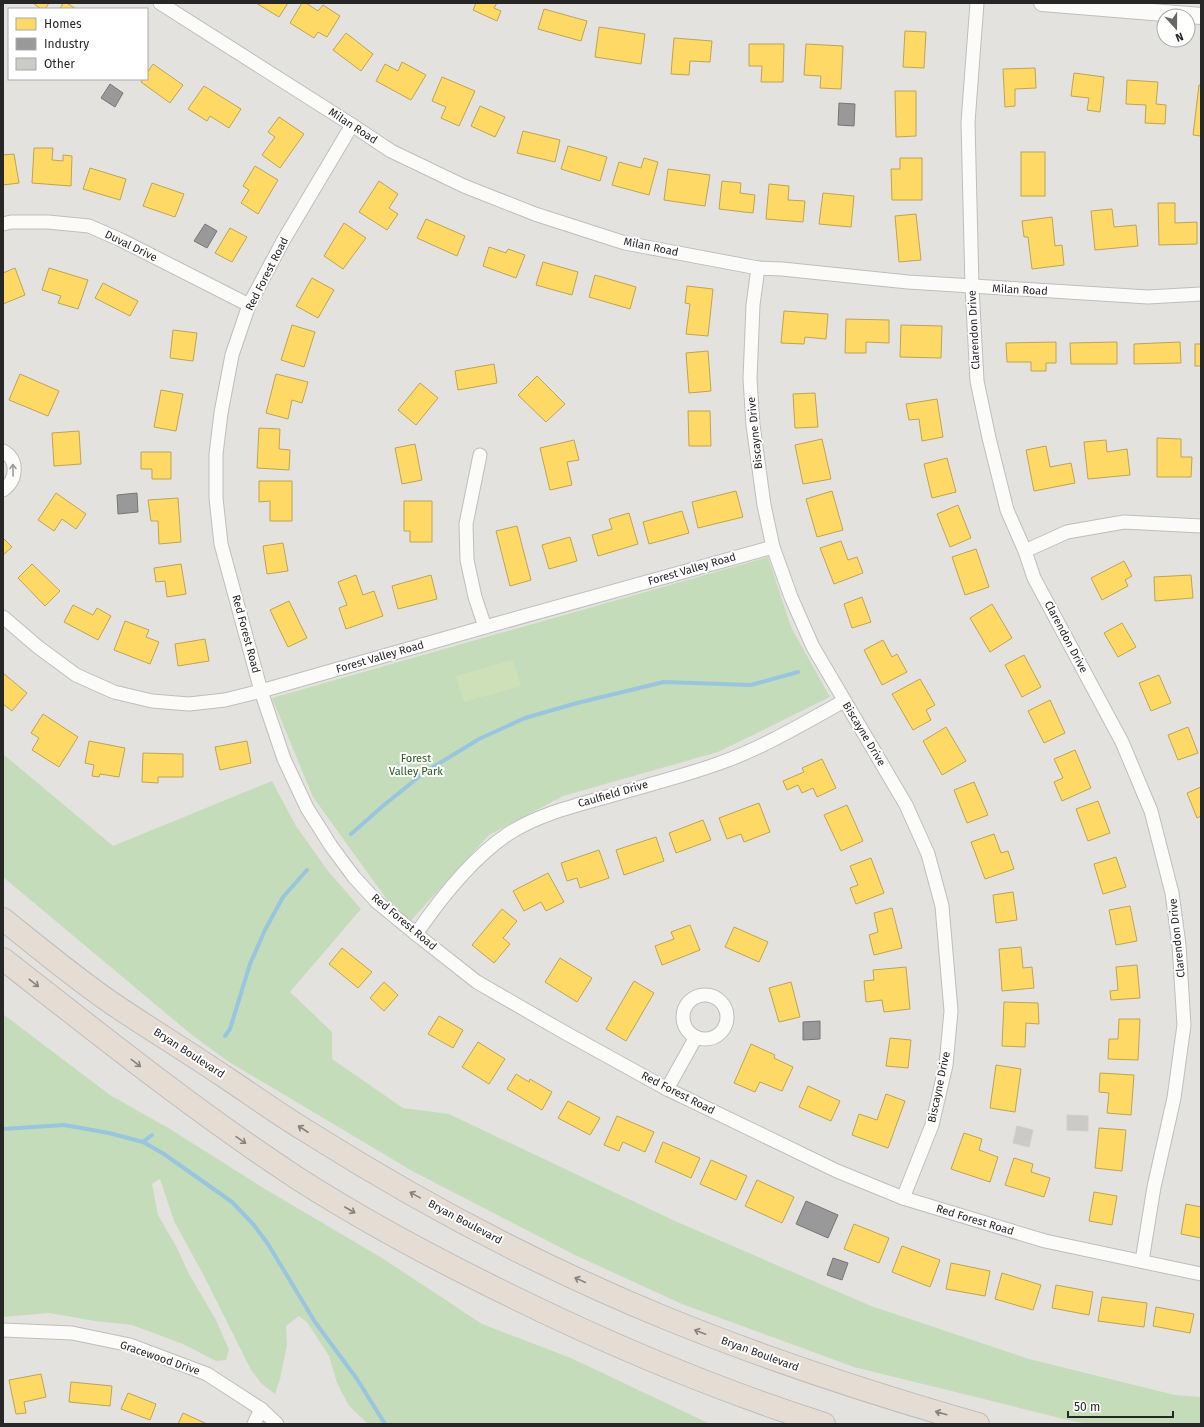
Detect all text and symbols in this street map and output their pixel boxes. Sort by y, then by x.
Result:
legend [8,8,148,80]
north arrow [1156,8,1196,48]
text: Homes [44,17,82,31]
text: N [1174,29,1185,44]
text: Industry [44,37,89,51]
text: Other [44,57,75,71]
street label: Milan Road [326,105,380,147]
street label: Duval Drive [103,228,159,264]
street label: Red Forest Road [243,235,291,313]
street label: Milan Road [622,235,680,259]
street label: Milan Road [992,282,1048,298]
street label: Clarendon Drive [965,290,983,370]
street label: Biscayne Drive [745,396,765,470]
one-way arrow [9,464,17,477]
street label: Forest Valley Road [646,550,738,588]
street label: Red Forest Road [229,593,263,675]
street label: Clarendon Drive [1042,599,1090,675]
street label: Forest Valley Road [334,638,426,676]
street label: Biscayne Drive [840,700,888,768]
park label: Forest Valley Park [389,752,443,778]
street label: Caulfield Drive [576,778,650,810]
street label: Red Forest Road [369,891,439,953]
street label: Clarendon Drive [1166,898,1188,978]
one-way arrow [28,978,39,987]
street label: Bryan Boulevard [151,1025,227,1081]
street label: Biscayne Drive [925,1050,953,1124]
one-way arrow [131,1058,142,1067]
street label: Red Forest Road [639,1069,717,1117]
one-way arrow [298,1125,309,1133]
one-way arrow [235,1136,246,1144]
one-way arrow [409,1191,421,1199]
street label: Bryan Boulevard [426,1197,504,1247]
street label: Red Forest Road [935,1202,1015,1238]
one-way arrow [344,1207,356,1215]
one-way arrow [575,1276,587,1283]
one-way arrow [694,1327,706,1335]
street label: Bryan Boulevard [719,1334,801,1374]
street label: Gracewood Drive [118,1338,202,1378]
scale bar [1068,1393,1173,1419]
text: 50 m [1074,1400,1100,1414]
one-way arrow [934,1409,947,1417]

